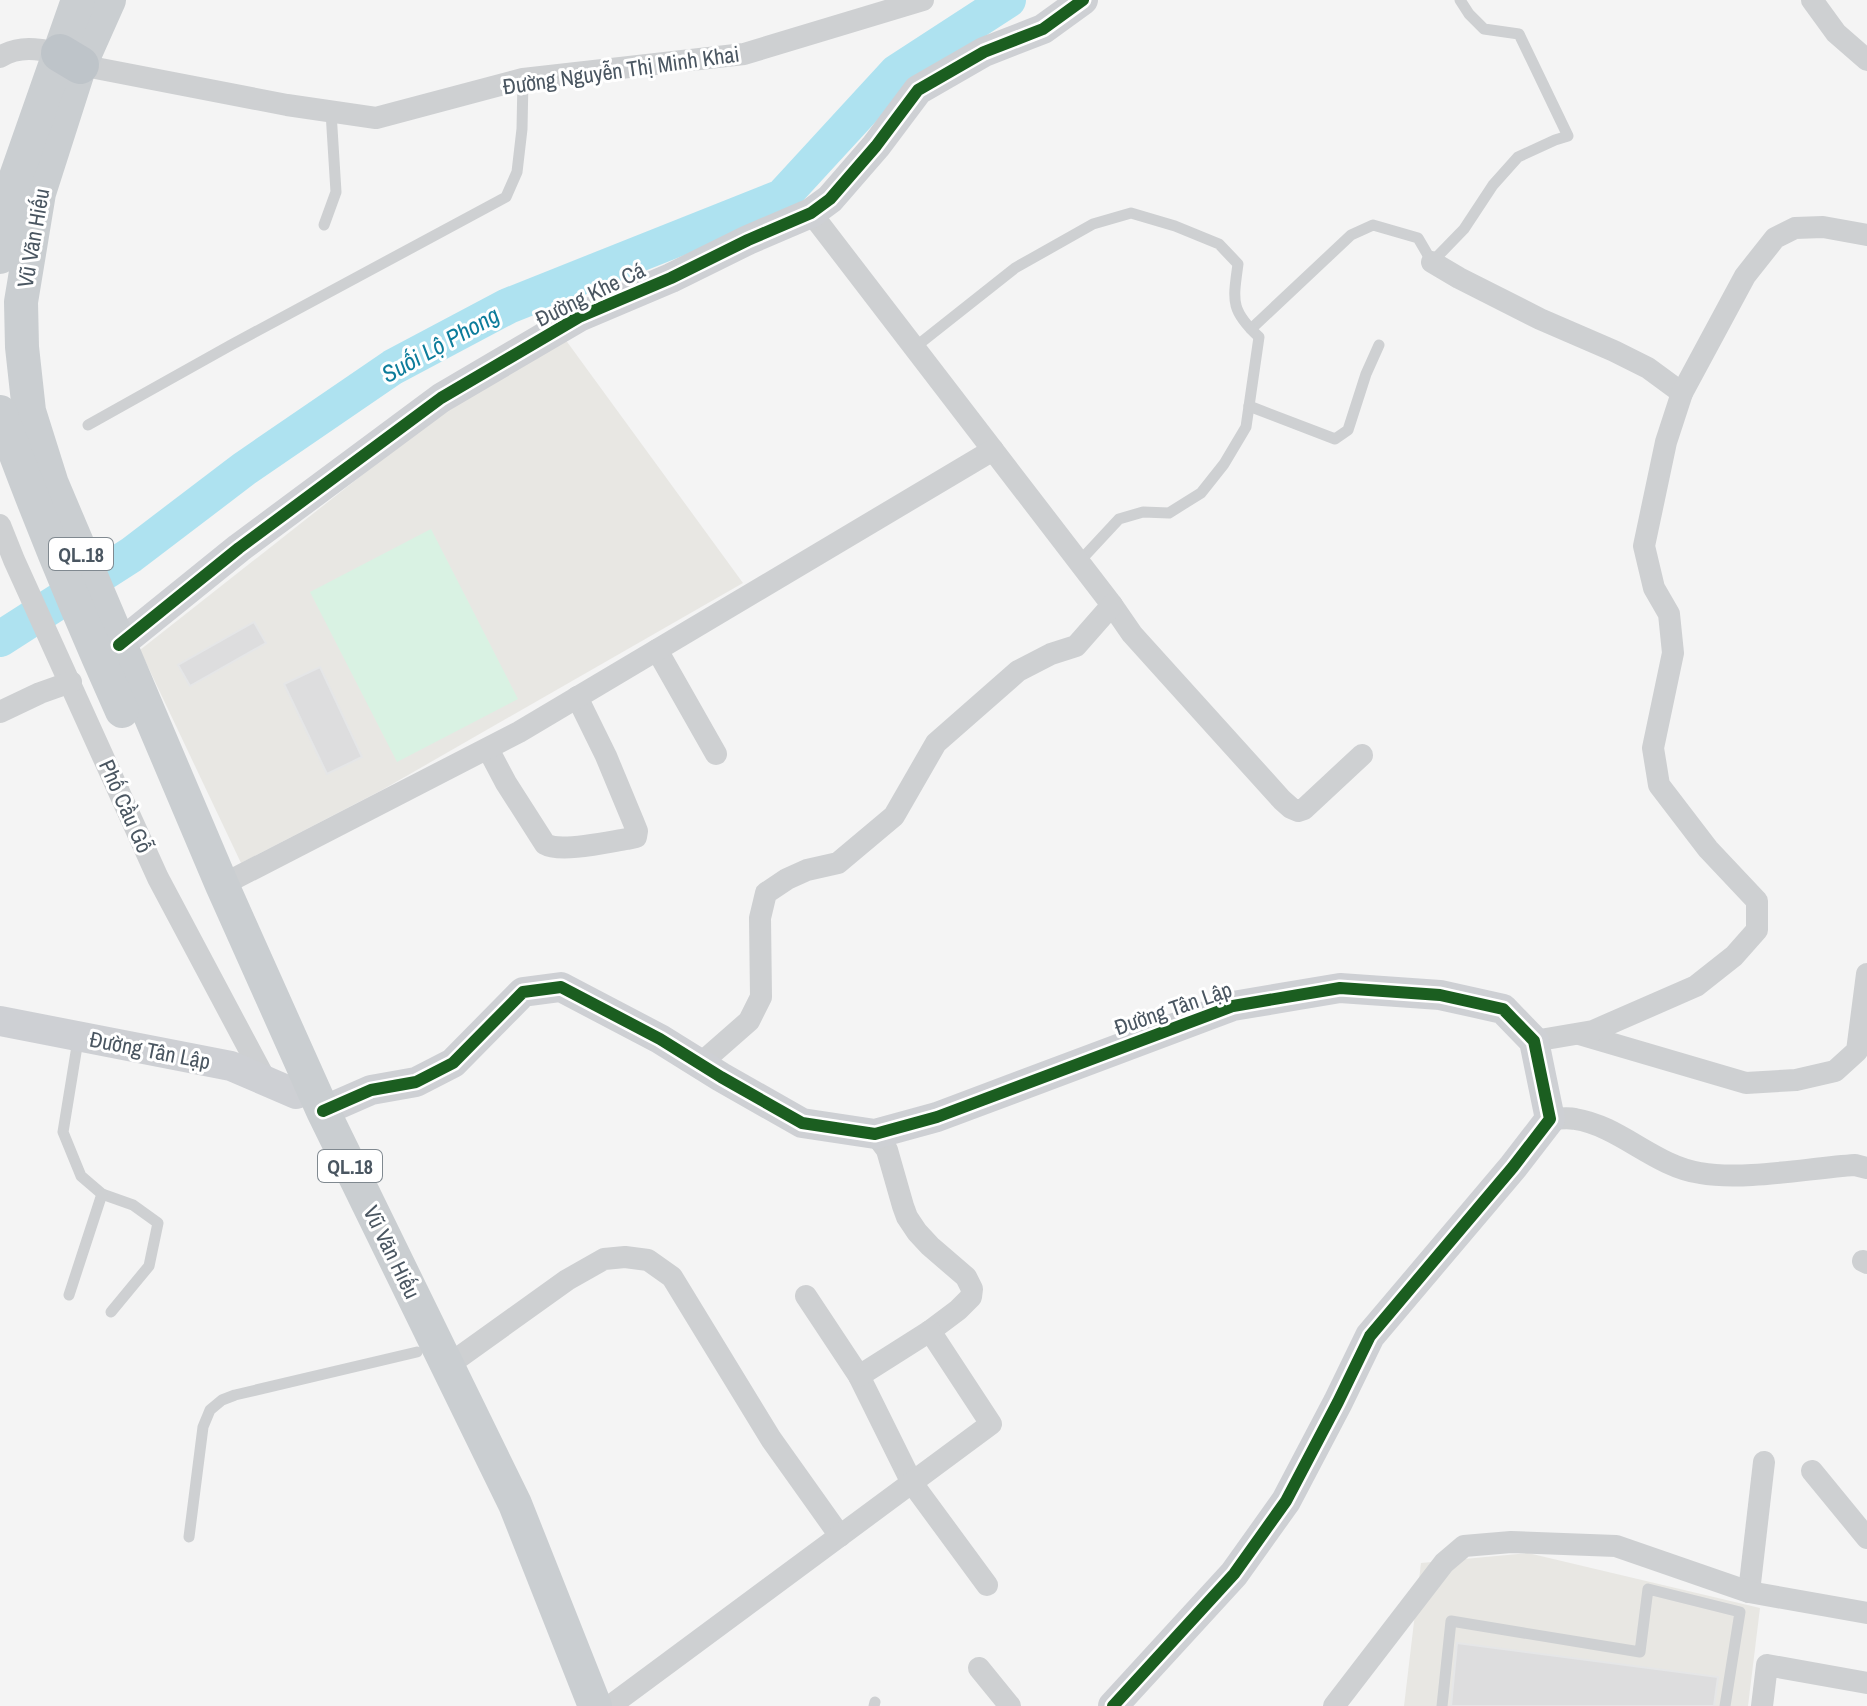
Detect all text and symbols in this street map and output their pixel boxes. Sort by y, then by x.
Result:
street label: Đường Nguyễn Thị Minh Khai [501,39,741,101]
street label: Vũ Văn Hiếu [10,186,56,290]
street label: Đường Khe Cá [530,255,650,333]
water label: Suối Lộ Phong [375,298,505,390]
road number: QL.18 [49,538,113,570]
street label: Phố Cầu Gỗ [92,755,160,857]
street label: Đường Tân Lập [1110,974,1236,1042]
street label: Đường Tân Lập [87,1024,213,1076]
road number: QL.18 [318,1150,382,1182]
street label: Vũ Văn Hiếu [357,1200,427,1304]

